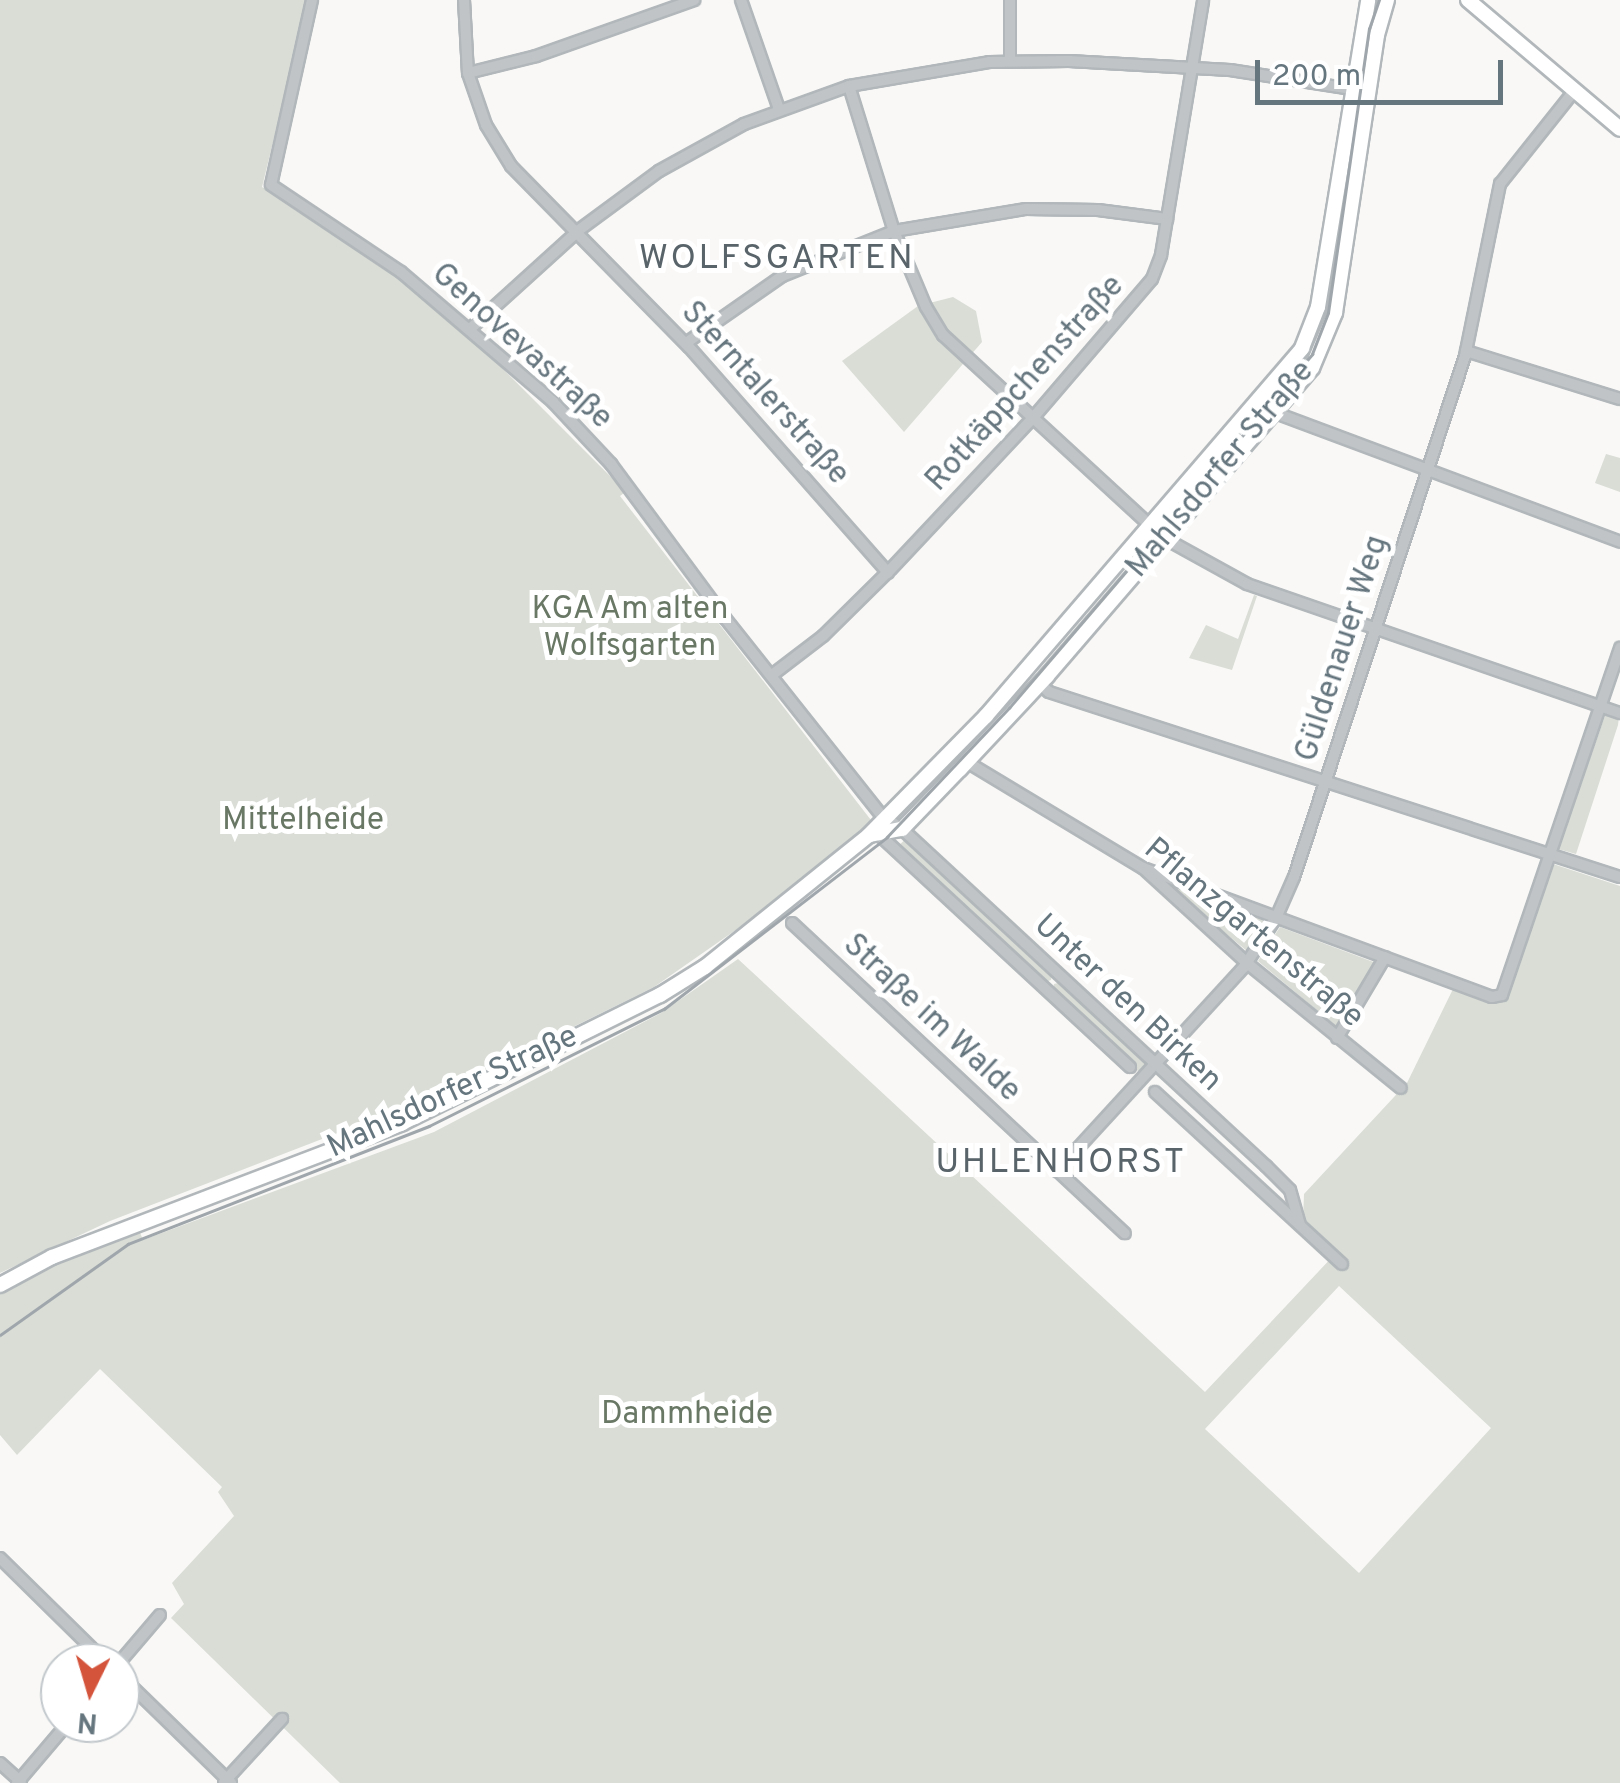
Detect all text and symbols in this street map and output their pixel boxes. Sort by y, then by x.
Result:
scale bar [1260,40,1508,102]
text: 200 m [1272,59,1361,96]
district label: WOLFSGARTEN [639,238,915,280]
street label: Genovevastraße [423,256,619,438]
street label: Rotkäppchenstraße [919,268,1133,500]
street label: Sterntalerstraße [672,294,856,494]
street label: Mahlsdorfer Straße [1119,354,1323,586]
street label: Güldenauer Weg [1288,531,1398,767]
park label: KGA Am alten Wolfsgarten [530,592,730,667]
park label: Mittelheide [222,802,384,840]
street label: Pflanzgartenstraße [1135,831,1371,1037]
street label: Unter den Birken [1025,907,1229,1101]
street label: Straße im Walde [834,927,1028,1111]
street label: Mahlsdorfer Straße [322,1018,584,1168]
district label: UHLENHORST [935,1142,1187,1184]
park label: Dammheide [601,1396,773,1434]
north arrow [40,1643,140,1743]
text: N [76,1702,99,1740]

